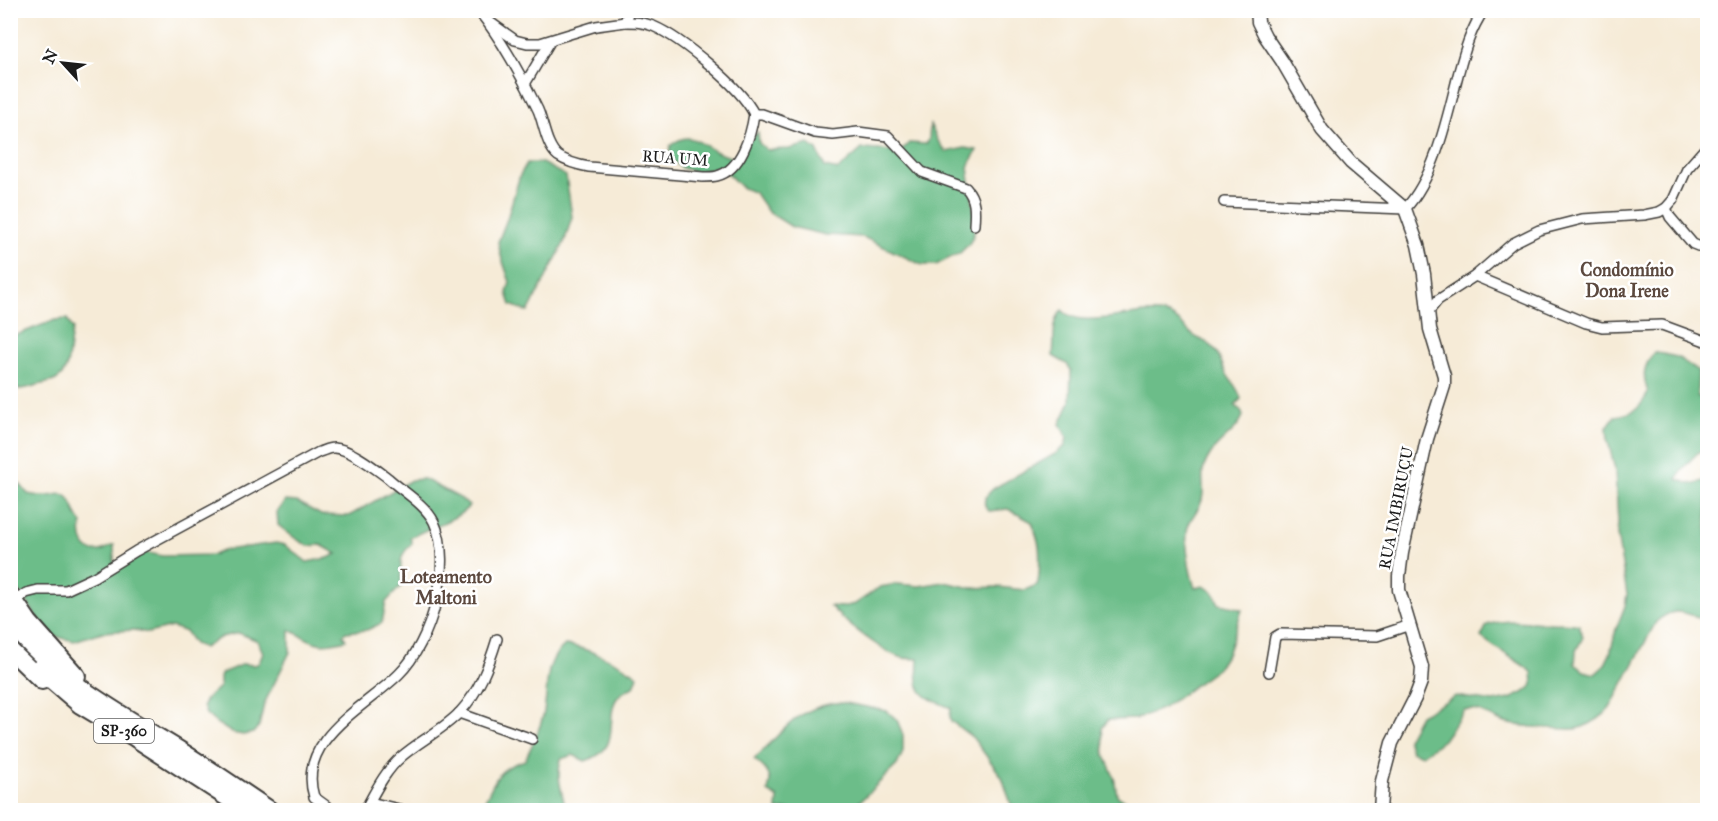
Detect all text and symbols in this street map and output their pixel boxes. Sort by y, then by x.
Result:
north arrow [33,33,93,93]
text: N [39,46,62,67]
street label: RUA UM [641,146,709,170]
district label: Condomínio Dona Irene [1580,259,1674,302]
street label: RUA IMBIRUÇU [1375,445,1417,571]
district label: Loteamento Maltoni [400,566,492,609]
road number: SP-360 [94,719,154,743]

